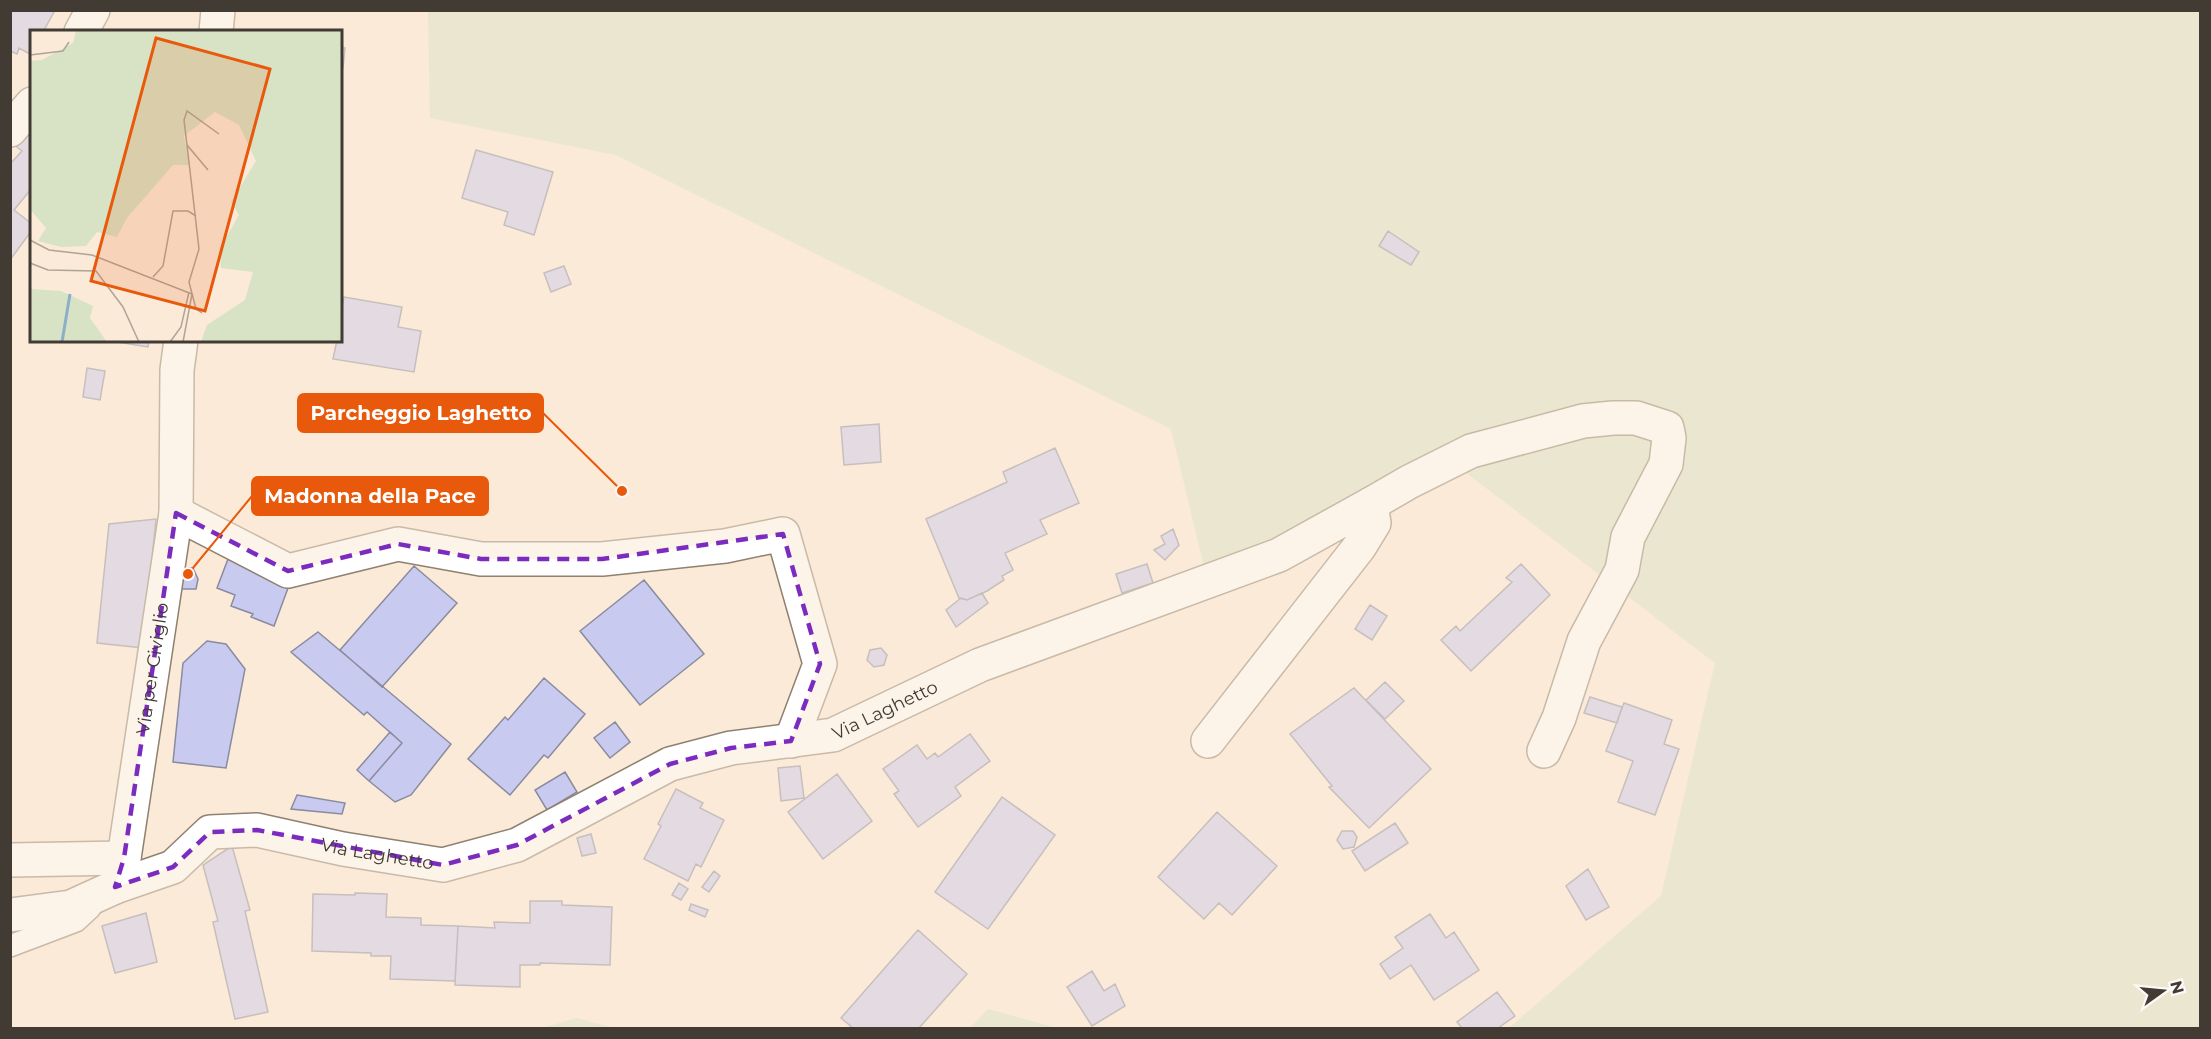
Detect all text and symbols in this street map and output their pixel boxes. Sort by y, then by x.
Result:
inset map [30,30,342,342]
callout: Parcheggio Laghetto [298,394,543,432]
text: Parcheggio Laghetto [310,401,532,425]
callout: Madonna della Pace [252,477,488,515]
text: Madonna della Pace [264,484,476,508]
street label: Via per Civiglio [132,601,173,736]
street label: Via Laghetto [829,676,941,745]
street label: Via Laghetto [319,833,435,874]
north arrow [2133,961,2193,1021]
text: N [2166,979,2188,996]

